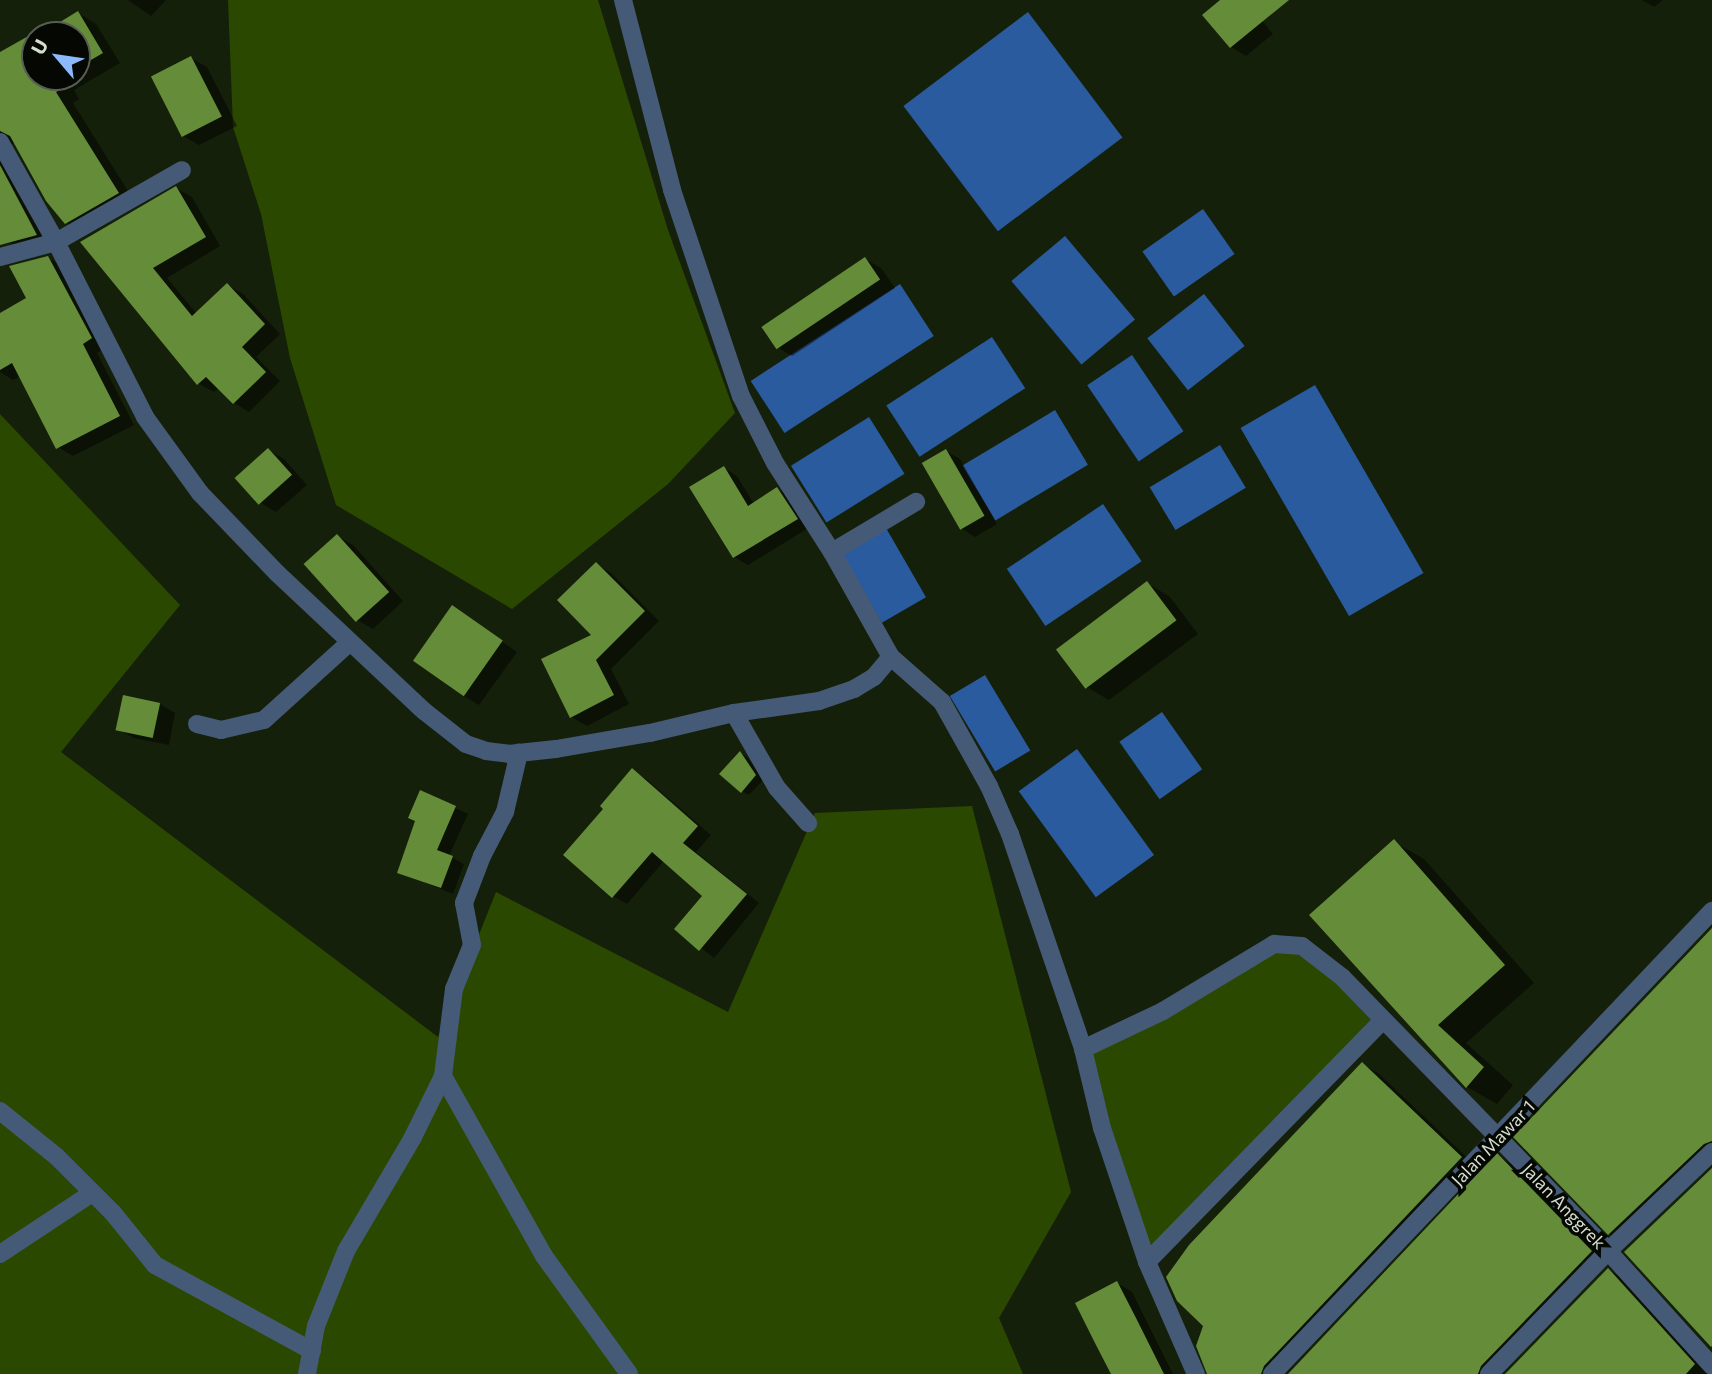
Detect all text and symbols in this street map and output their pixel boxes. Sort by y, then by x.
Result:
north arrow [21,21,91,91]
text: U [26,35,52,58]
street label: Jalan Mawar 1 [1447,1096,1539,1190]
street label: Jalan Anggrek [1518,1159,1610,1253]

